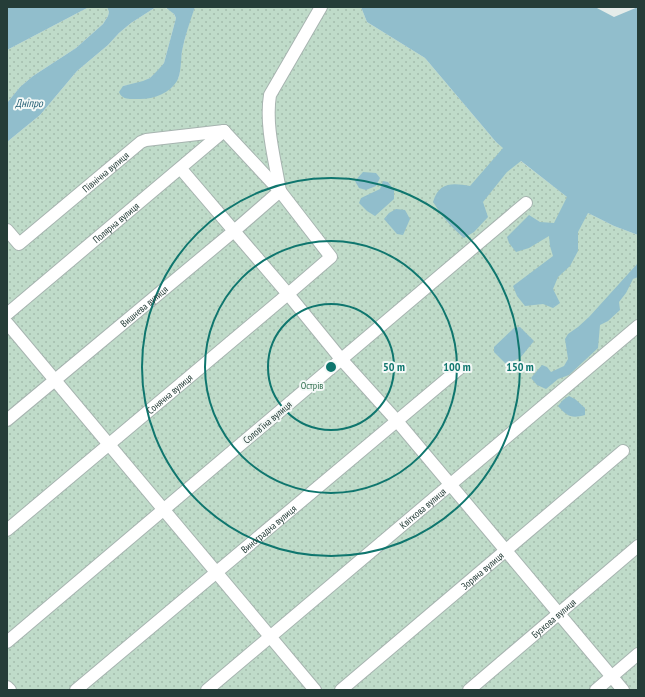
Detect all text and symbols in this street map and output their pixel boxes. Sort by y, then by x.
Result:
water label: Дніпро [14,96,44,110]
street label: Північна вулиця [80,149,132,195]
street label: Полярна вулиця [90,199,142,246]
street label: Вишнева вулиця [118,283,171,330]
text: 50 m [383,359,405,374]
text: 100 m [443,359,471,374]
text: 150 m [506,359,534,374]
centre of rings [324,360,338,374]
street label: Сонячна вулиця [144,371,195,417]
park label: Острів [301,379,323,392]
street label: Соловʼїна вулиця [240,398,295,447]
street label: Квіткова вулиця [397,485,449,532]
street label: Виноградна вулиця [238,502,299,556]
street label: Зоряна вулиця [458,549,507,592]
street label: Бузкова вулиця [529,596,579,641]

